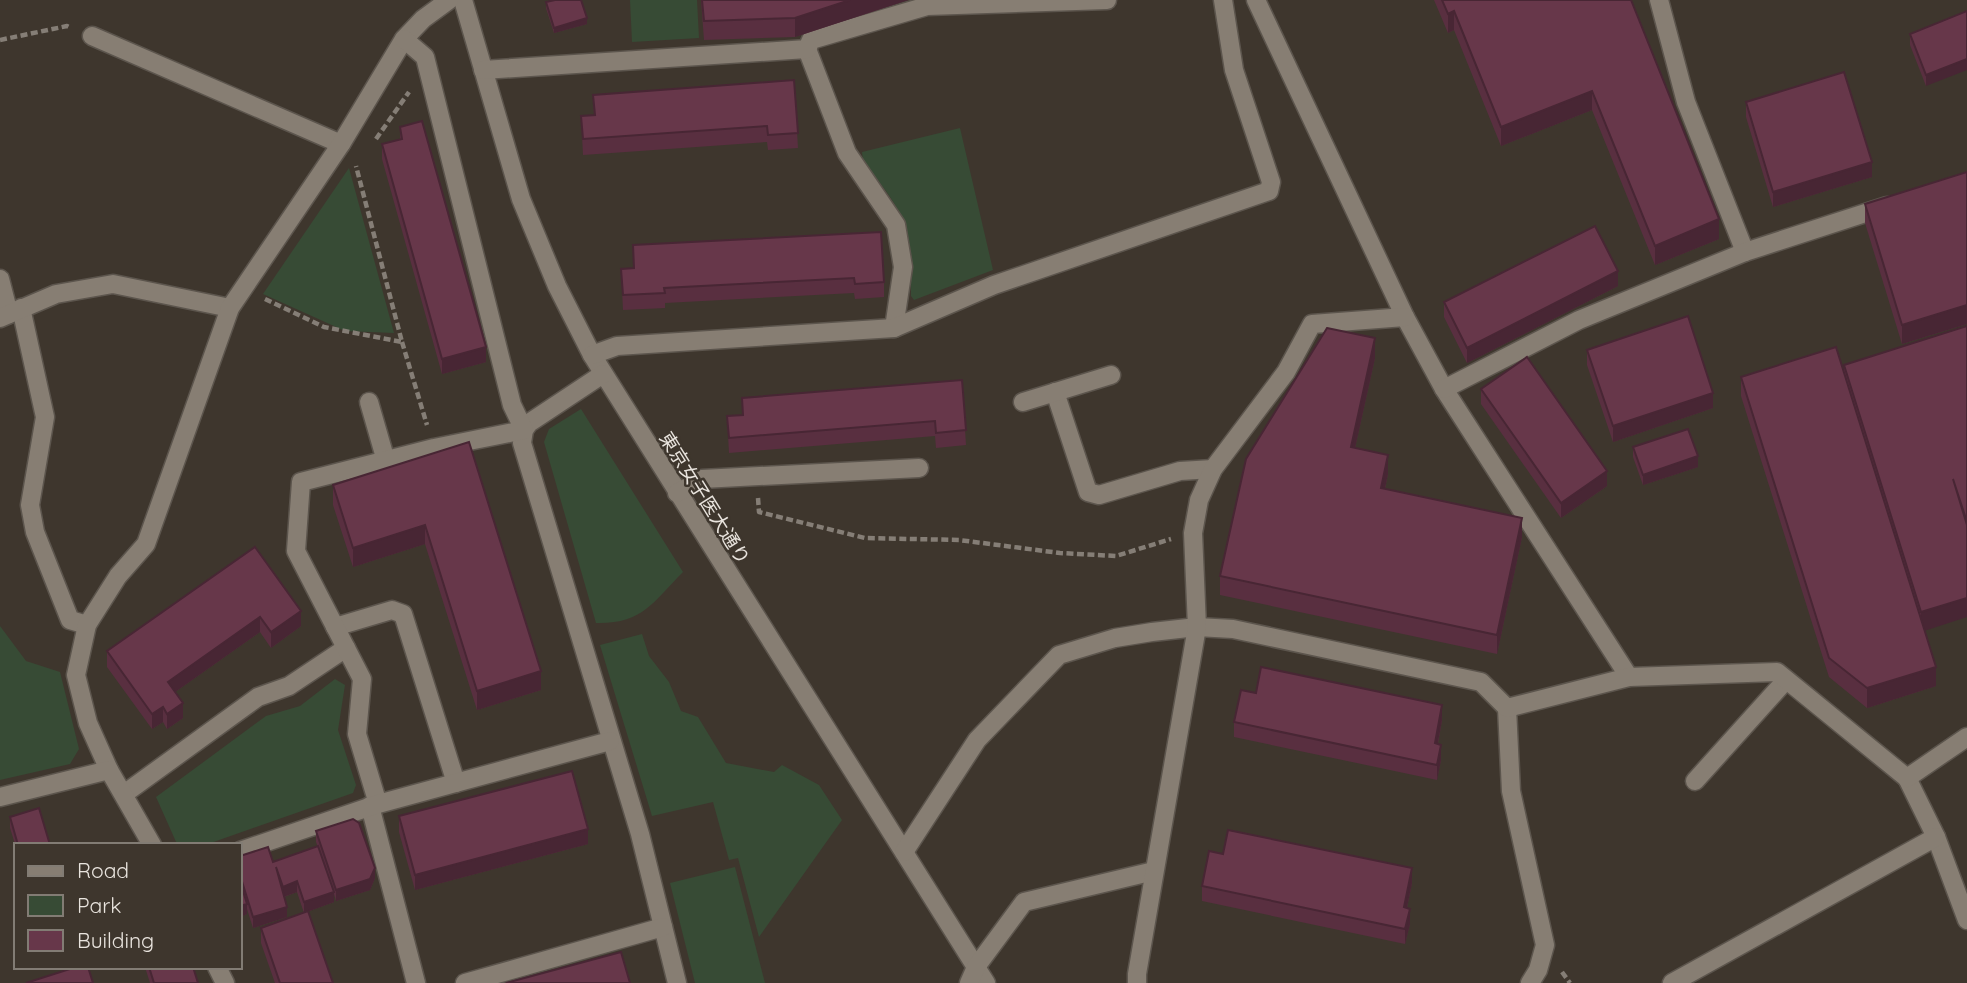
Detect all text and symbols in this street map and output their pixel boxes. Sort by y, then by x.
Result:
street label: 東京女子医大通り [655,427,755,569]
legend [14,843,242,969]
text: Road [77,857,129,883]
text: Park [77,892,121,918]
text: Building [77,927,154,953]

